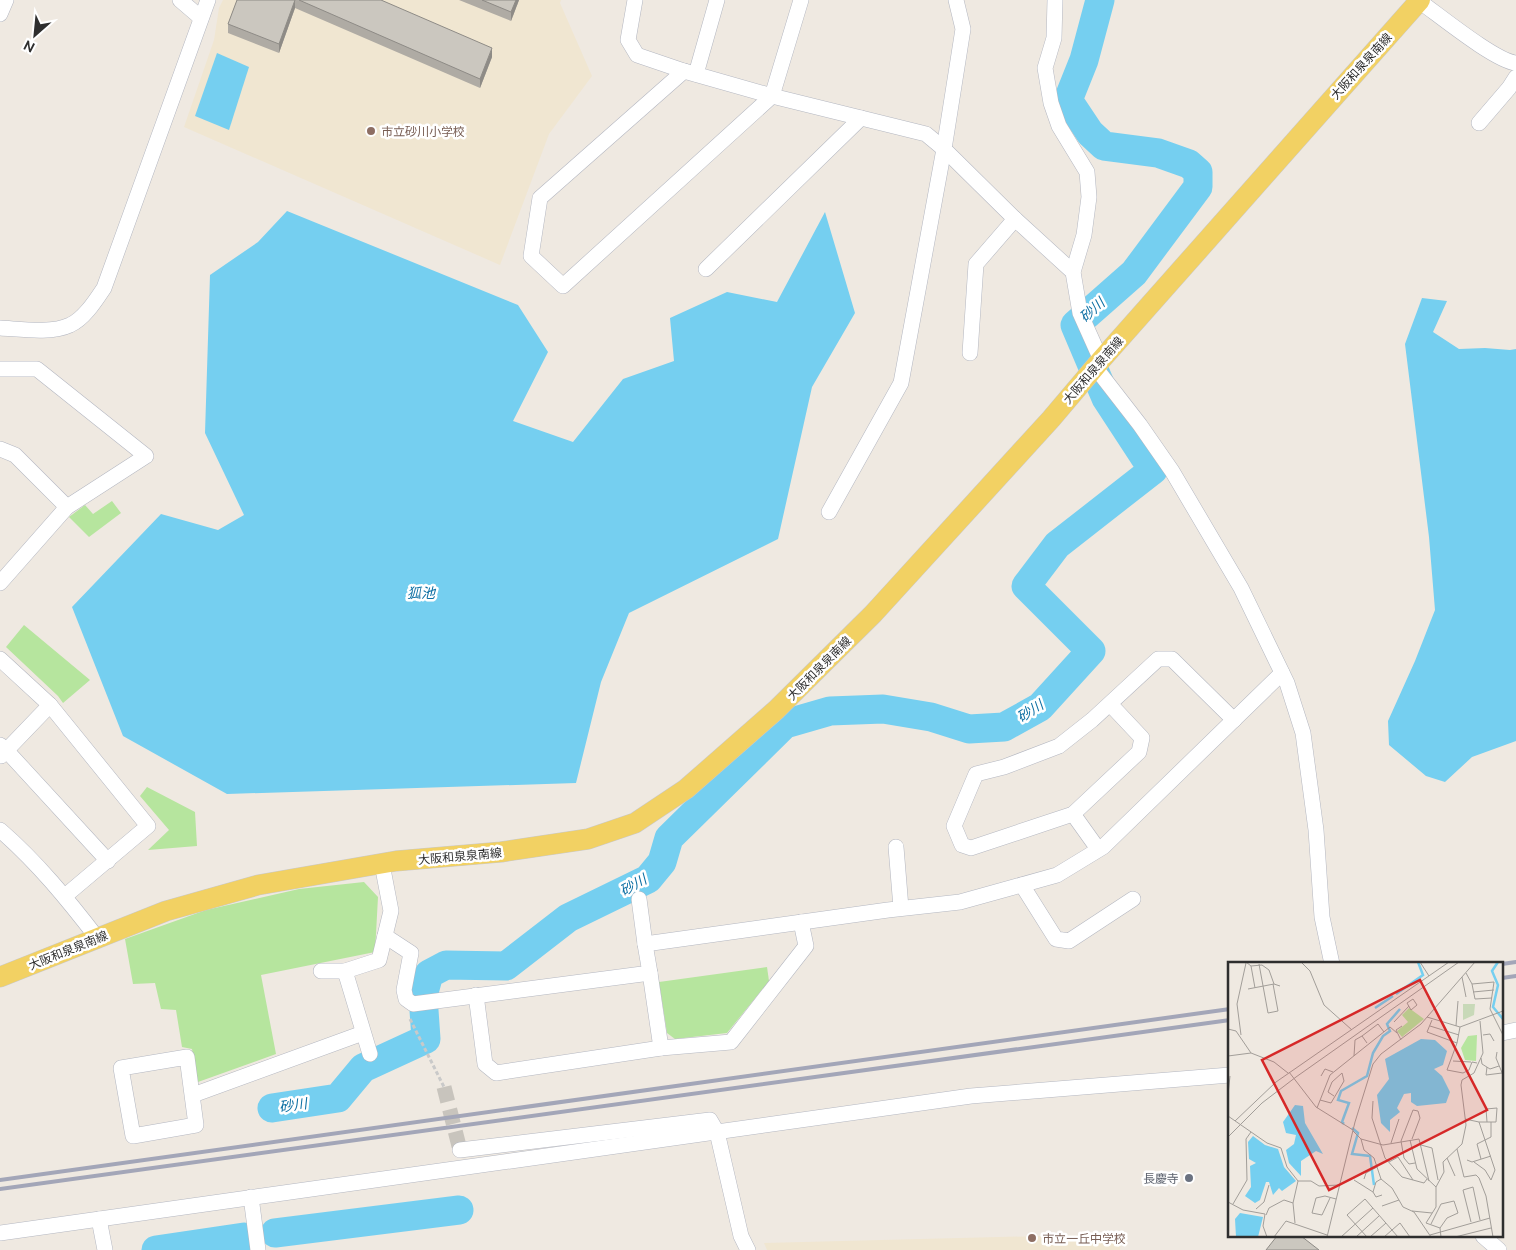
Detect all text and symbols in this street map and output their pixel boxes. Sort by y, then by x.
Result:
north arrow [10,10,60,60]
street label: 大阪和泉泉南線 [1328,30,1394,102]
text: N [21,37,37,56]
marker: 市立砂川小学校 [365,125,377,137]
place label: 市立砂川小学校 [381,125,465,138]
water label: 砂川 [1076,293,1109,325]
street label: 大阪和泉泉南線 [1061,334,1125,406]
water label: 狐池 [407,585,437,601]
street label: 大阪和泉泉南線 [785,634,853,702]
water label: 砂川 [1014,696,1048,725]
street label: 大阪和泉泉南線 [418,846,502,866]
water label: 砂川 [617,870,651,899]
street label: 大阪和泉泉南線 [27,928,109,972]
inset map [1228,962,1504,1238]
water label: 砂川 [278,1095,310,1115]
place label: 長慶寺 [1143,1172,1179,1185]
marker: 長慶寺 [1183,1172,1195,1184]
marker: 市立一丘中学校 [1026,1232,1038,1244]
place label: 市立一丘中学校 [1042,1232,1126,1245]

